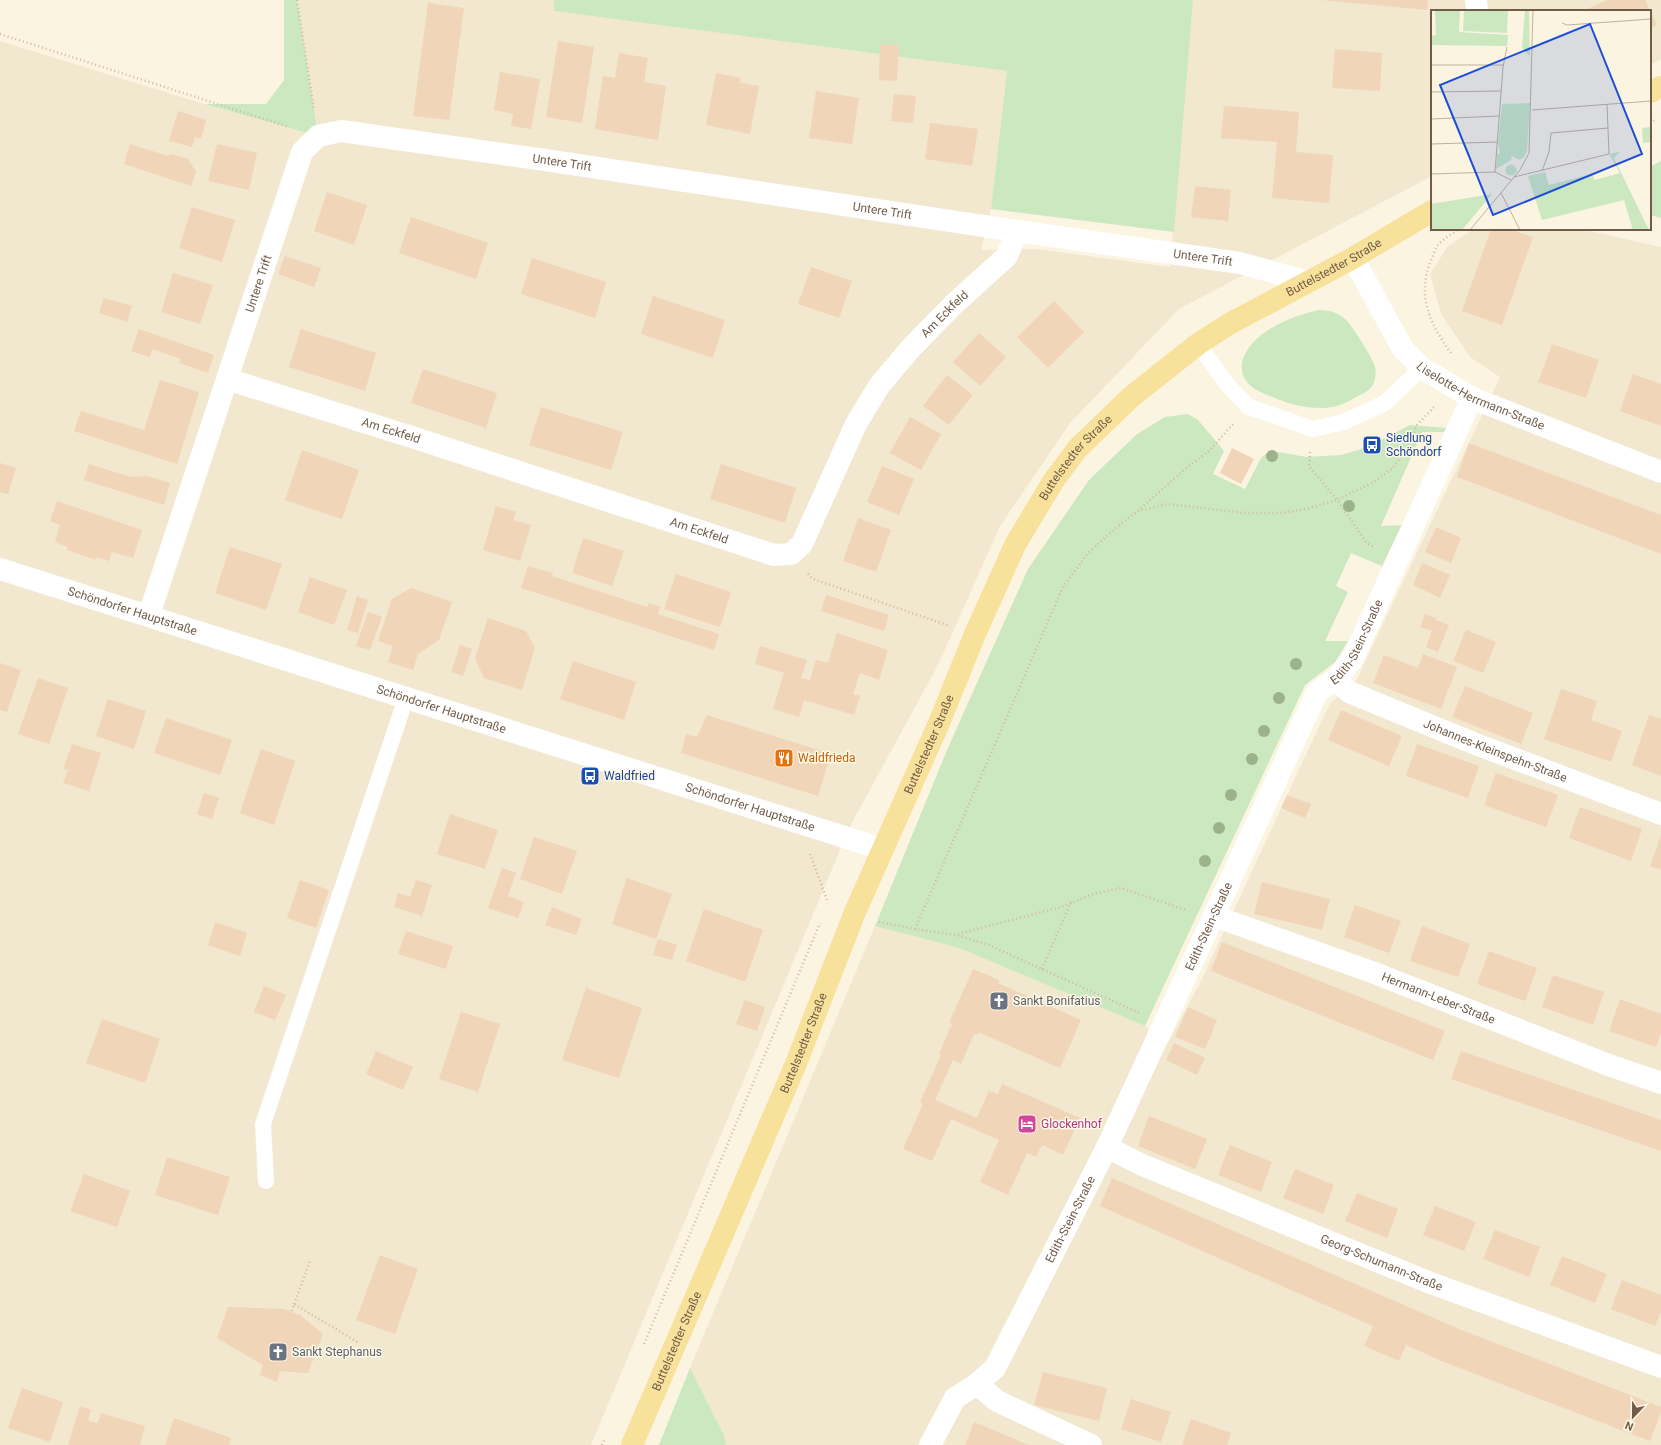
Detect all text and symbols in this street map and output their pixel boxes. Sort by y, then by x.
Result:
inset map [1431,10,1651,230]
street label: Untere Trift [531,151,593,174]
street label: Untere Trift [852,199,913,222]
street label: Buttelstedter Straße [1284,236,1384,299]
street label: Untere Trift [1172,247,1234,269]
street label: Untere Trift [242,253,275,314]
street label: Am Eckfeld [918,288,971,340]
street label: Liselotte-Herrmann-Straße [1413,359,1547,433]
street label: Buttelstedter Straße [1036,412,1115,503]
street label: Am Eckfeld [360,415,422,446]
place label: Siedlung Schöndorf [1386,431,1442,459]
bus stop icon: Siedlung Schöndorf [1361,434,1383,456]
street label: Am Eckfeld [668,515,730,547]
street label: Schöndorfer Hauptstraße [66,584,199,638]
street label: Edith-Stein-Straße [1328,597,1386,688]
street label: Schöndorfer Hauptstraße [375,682,508,736]
street label: Buttelstedter Straße [901,693,957,796]
street label: Johannes-Kleinspehn-Straße [1421,716,1569,785]
restaurant icon: Waldfrieda [773,747,795,769]
place label: Waldfrieda [798,751,855,765]
bus stop icon: Waldfried [579,765,601,787]
place label: Waldfried [604,769,655,783]
street label: Schöndorfer Hauptstraße [684,780,817,834]
street label: Edith-Stein-Straße [1182,880,1235,973]
street label: Hermann-Leber-Straße [1380,969,1497,1027]
church icon: Sankt Bonifatius [988,990,1010,1012]
street label: Buttelstedter Straße [777,991,830,1095]
place label: Sankt Bonifatius [1013,994,1100,1008]
hotel icon: Glockenhof [1016,1113,1038,1135]
place label: Glockenhof [1041,1117,1103,1131]
street label: Edith-Stein-Straße [1042,1174,1098,1265]
street label: Georg-Schumann-Straße [1318,1232,1444,1294]
street label: Buttelstedter Straße [649,1289,704,1393]
church icon: Sankt Stephanus [267,1341,289,1363]
place label: Sankt Stephanus [292,1345,382,1359]
north arrow [1613,1397,1653,1437]
text: N [1623,1418,1635,1433]

